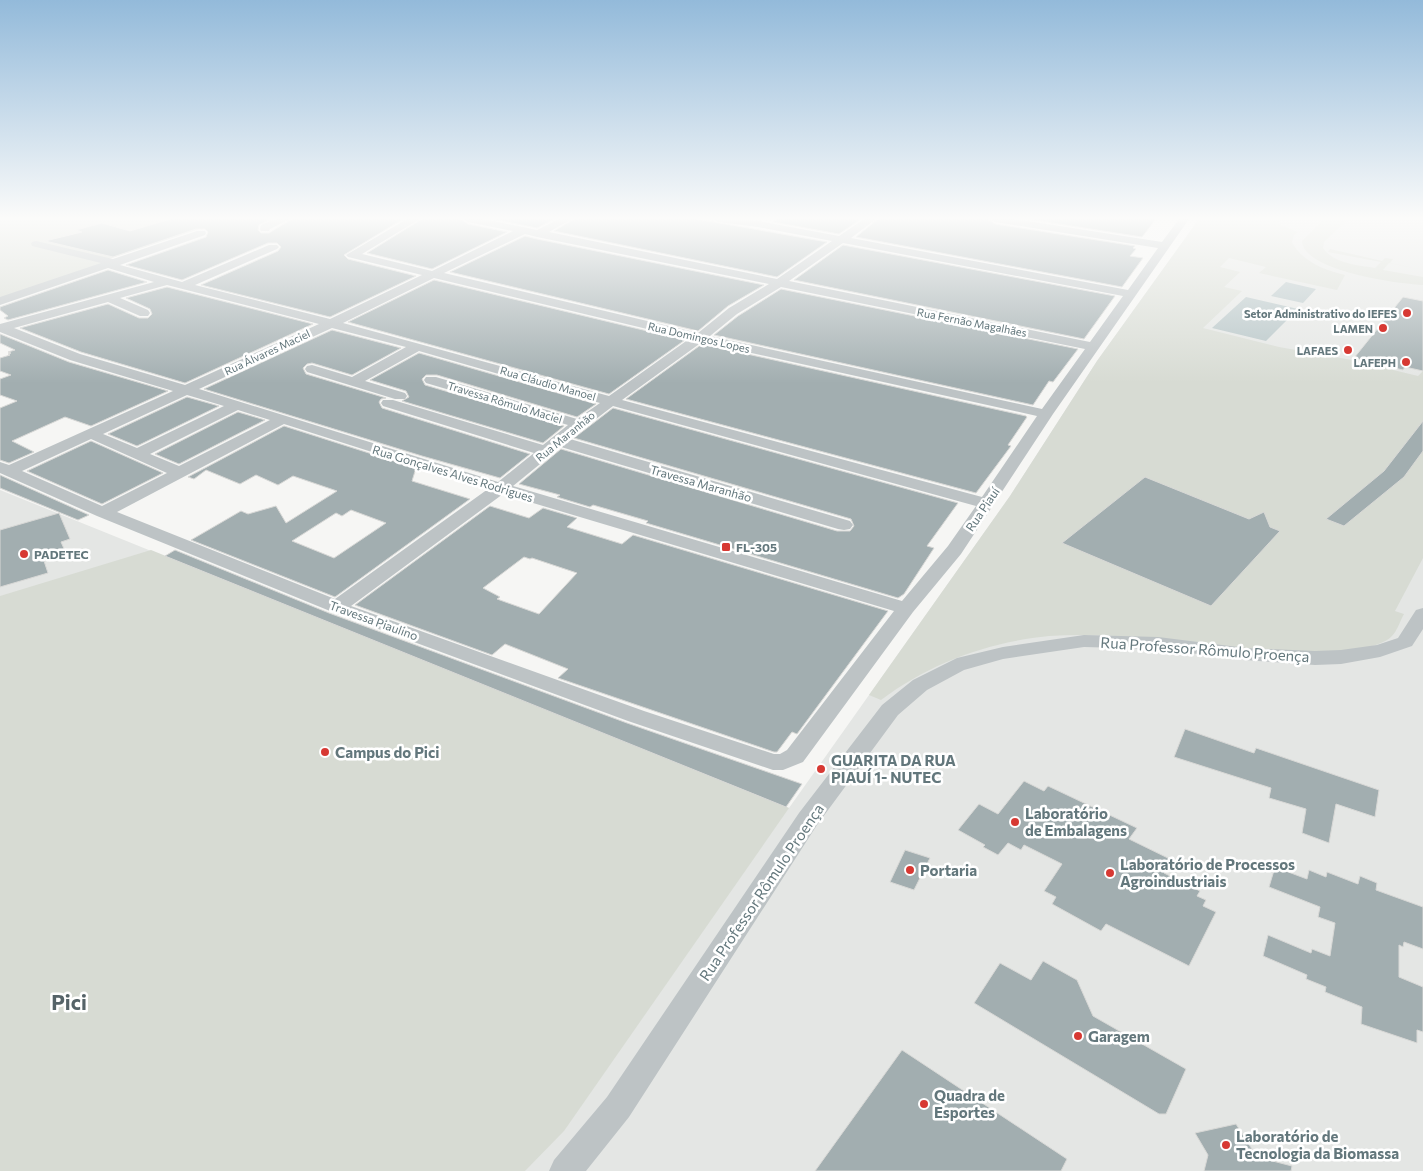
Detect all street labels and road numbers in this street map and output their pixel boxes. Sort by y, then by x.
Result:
street label: Rua Fernão Magalhães [916,305,1028,339]
street label: Rua Domingos Lopes [647,319,751,355]
street label: Rua Álvares Maciel [222,326,312,378]
street label: Rua Cláudio Manoel [499,363,597,403]
street label: Travessa Rômulo Maciel [446,378,564,426]
street label: Rua Maranhão [533,408,598,464]
street label: Rua Gonçalves Alves Rodrigues [371,442,535,504]
street label: Travessa Maranhão [649,462,753,504]
street label: Rua Piauí [962,484,1002,534]
street label: Travessa Piaulino [328,598,420,642]
street label: Rua Professor Rômulo Proença [1100,633,1310,665]
street label: Rua Professor Rômulo Proença [695,800,827,984]

